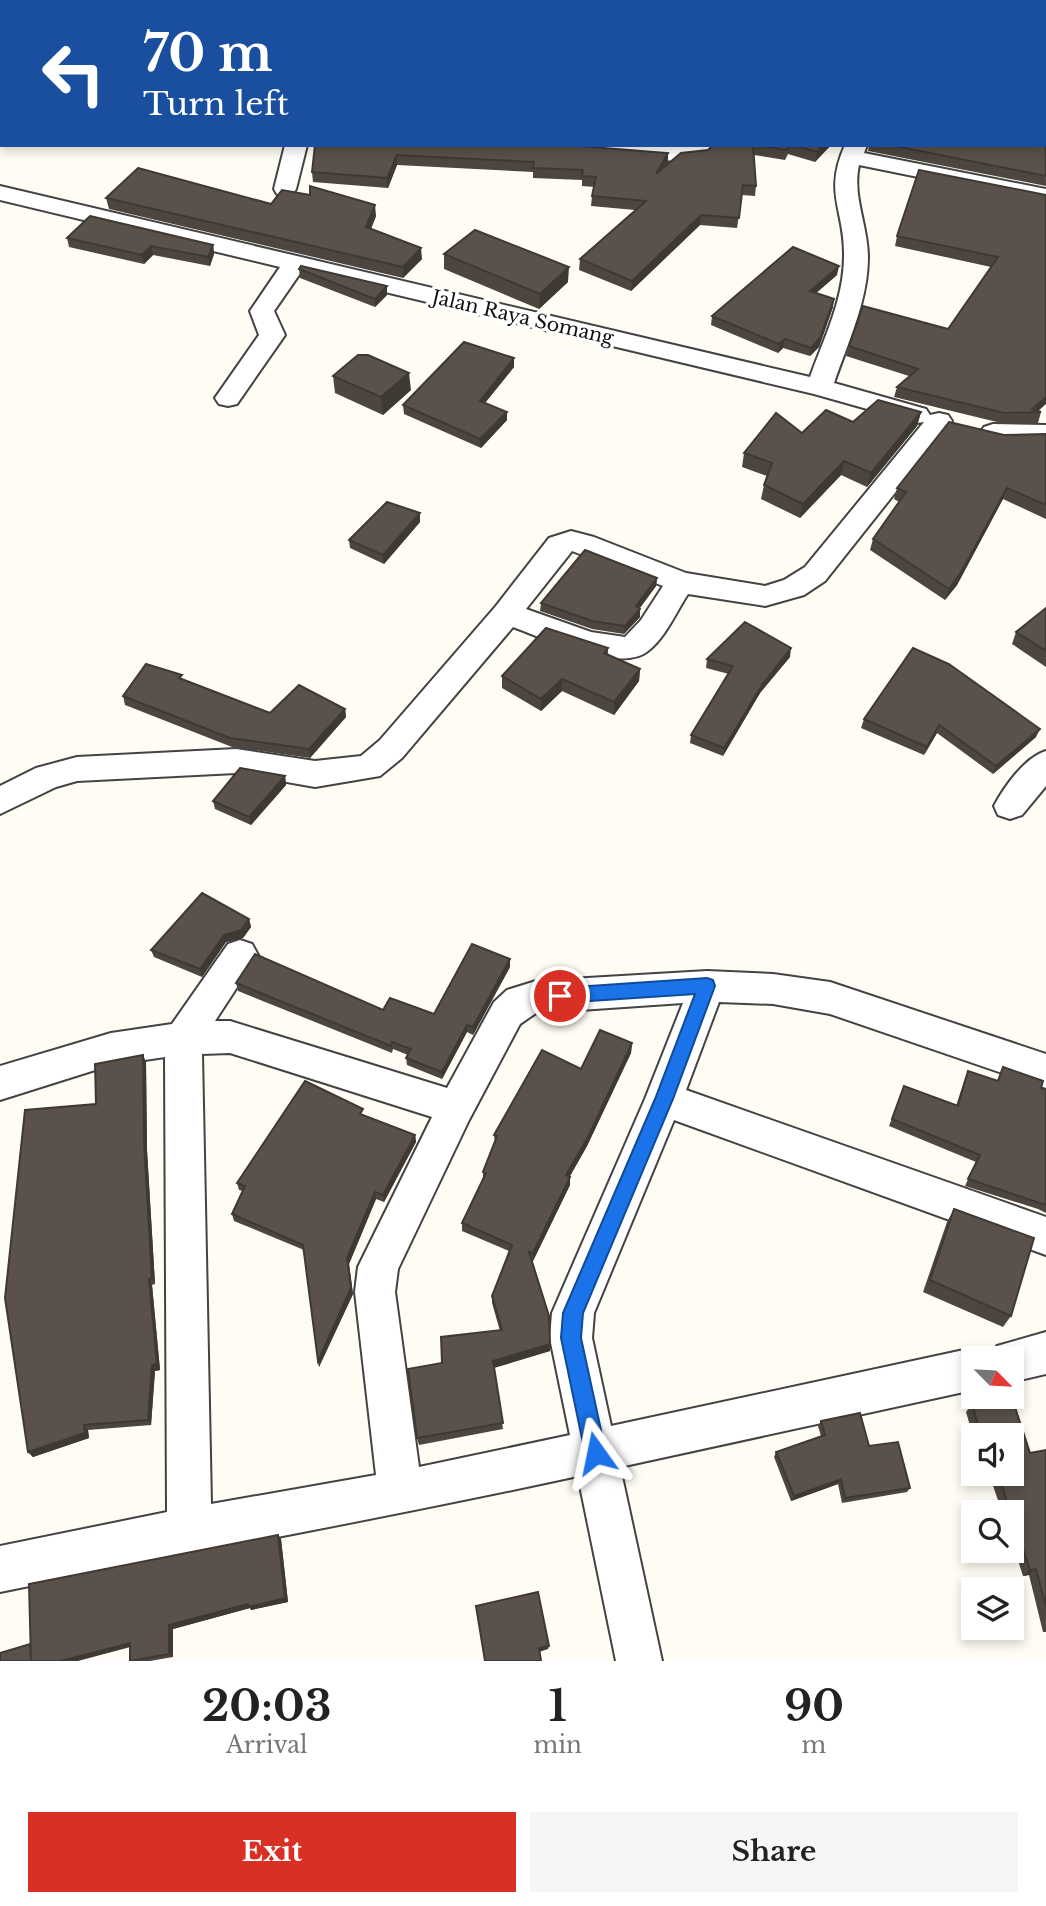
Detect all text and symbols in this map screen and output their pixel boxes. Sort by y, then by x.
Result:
text: 70 m [143,23,273,84]
icon: left [28,28,119,119]
text: Turn left [143,84,289,124]
street label: Jalan Raya Somang [427,285,616,350]
pin [530,966,590,1026]
icon: arrive [541,977,579,1015]
north arrow [961,1346,1024,1409]
map controls [961,1346,1024,1640]
position arrow [559,1416,633,1490]
button: sound [961,1423,1024,1486]
button: search [961,1500,1024,1563]
button: layers [961,1577,1024,1640]
text: 20:03 [202,1680,331,1732]
text: 1 [549,1680,567,1732]
text: 90 [784,1680,844,1732]
text: Arrival [226,1731,307,1759]
text: min [534,1731,582,1759]
text: m [802,1731,826,1759]
button: Exit [28,1812,516,1892]
button: Share [530,1812,1018,1892]

